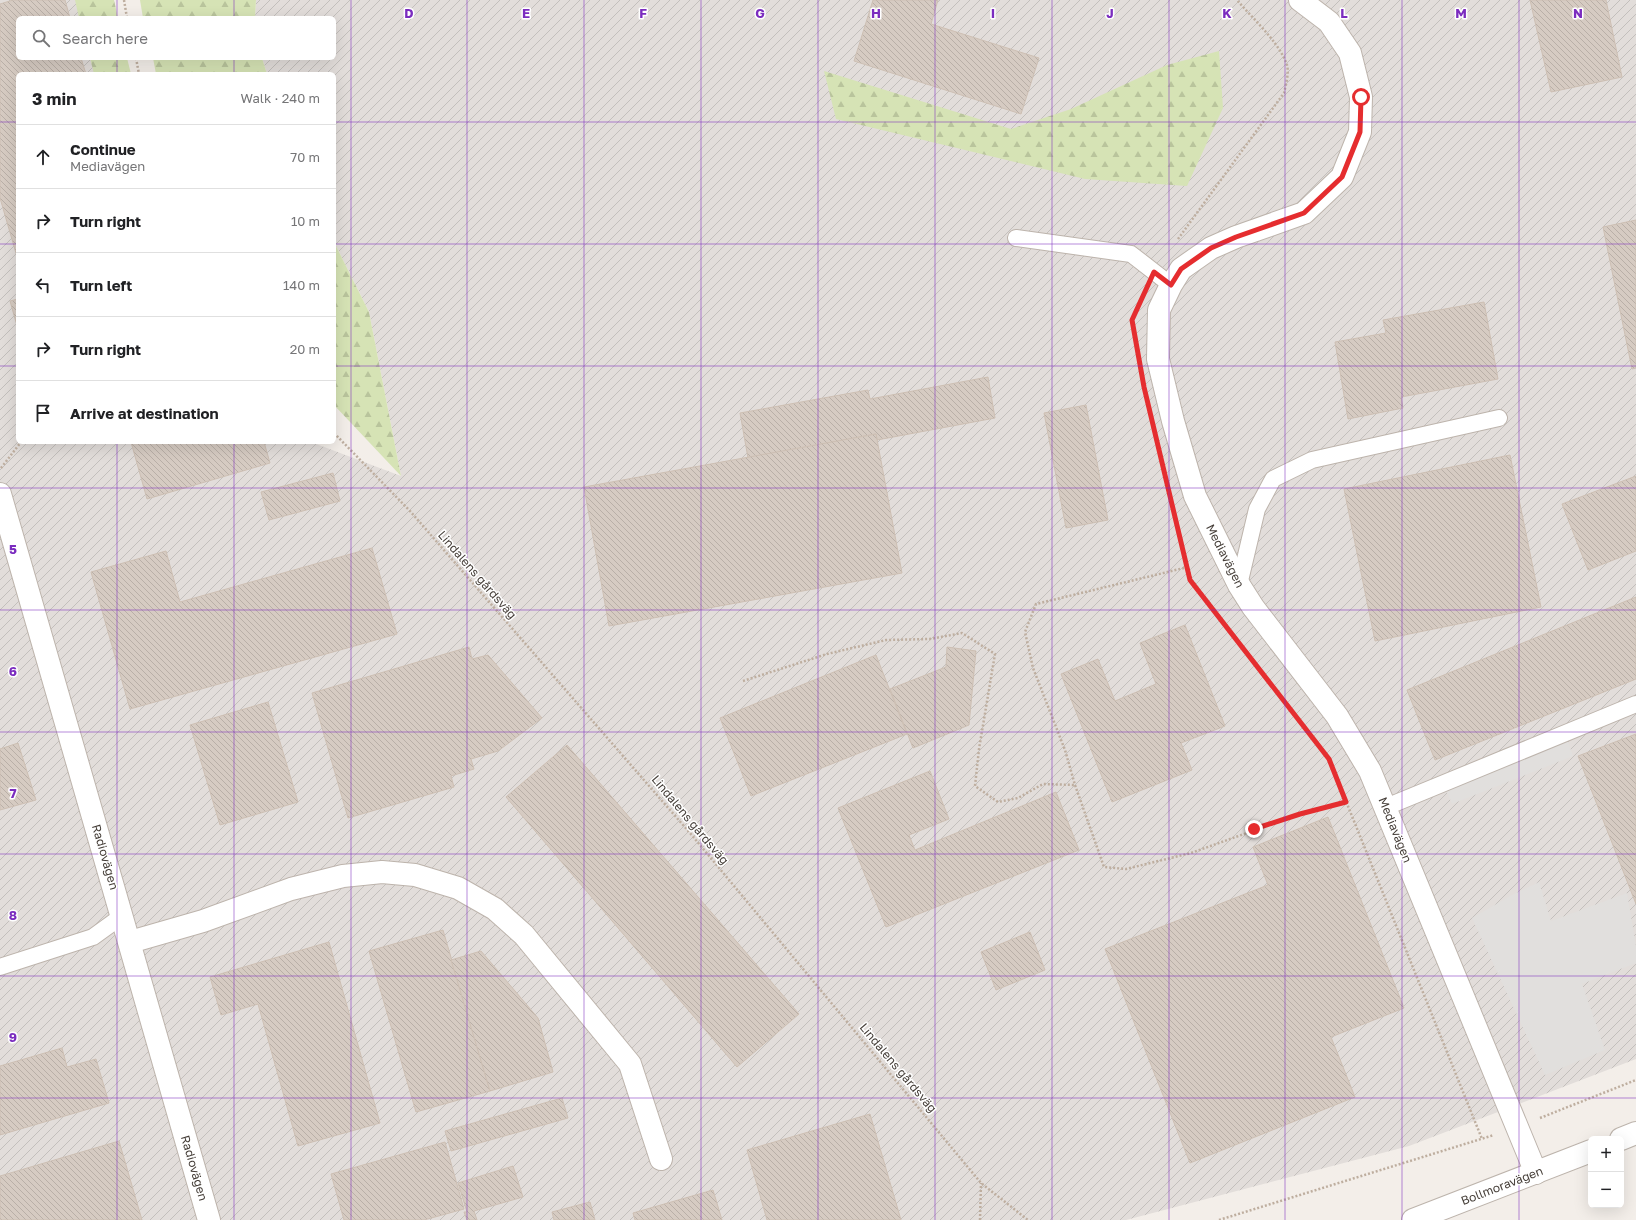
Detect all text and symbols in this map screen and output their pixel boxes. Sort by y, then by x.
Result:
text: D [404,5,414,21]
text: E [522,5,530,21]
text: F [639,5,647,21]
text: G [755,5,765,21]
text: H [871,5,881,21]
text: I [991,5,995,21]
text: J [1106,5,1114,21]
text: K [1222,5,1232,21]
text: L [1340,5,1348,21]
text: M [1455,5,1467,21]
text: N [1573,5,1583,21]
search box [16,16,336,60]
icon: search [30,27,52,49]
text: Search here [62,29,148,47]
text: 3 min [32,88,76,109]
route start [1352,88,1370,106]
text: Walk · 240 m [241,90,320,106]
text: Continue [70,140,136,158]
icon: ahead [32,146,54,168]
text: 70 m [290,149,320,165]
text: Mediavägen [70,158,145,174]
icon: right [32,210,54,232]
text: Turn right [70,212,141,230]
text: 10 m [291,213,320,229]
icon: left [32,274,54,296]
text: Turn left [70,276,132,294]
text: 140 m [283,277,320,293]
icon: right [32,338,54,360]
text: Turn right [70,340,141,358]
text: 20 m [290,341,320,357]
icon: arrive [32,402,54,424]
text: Arrive at destination [70,404,219,422]
street label: Mediavägen [1203,521,1248,590]
street label: Lindalens gårdsväg [435,527,520,622]
text: 5 [9,541,17,557]
text: 6 [9,663,17,679]
street label: Lindalens gårdsväg [649,772,732,867]
text: 7 [9,785,17,801]
street label: Mediavägen [1376,795,1415,865]
route end [1245,820,1263,838]
street label: Radiovägen [89,822,122,891]
text: 8 [9,907,17,923]
street label: Lindalens gårdsväg [857,1020,940,1115]
text: 9 [9,1029,17,1045]
street label: Radiovägen [178,1133,211,1202]
map controls [1588,1136,1624,1208]
button: + [1588,1136,1624,1172]
street label: Bollmoravägen [1459,1163,1545,1208]
button: − [1588,1172,1624,1208]

